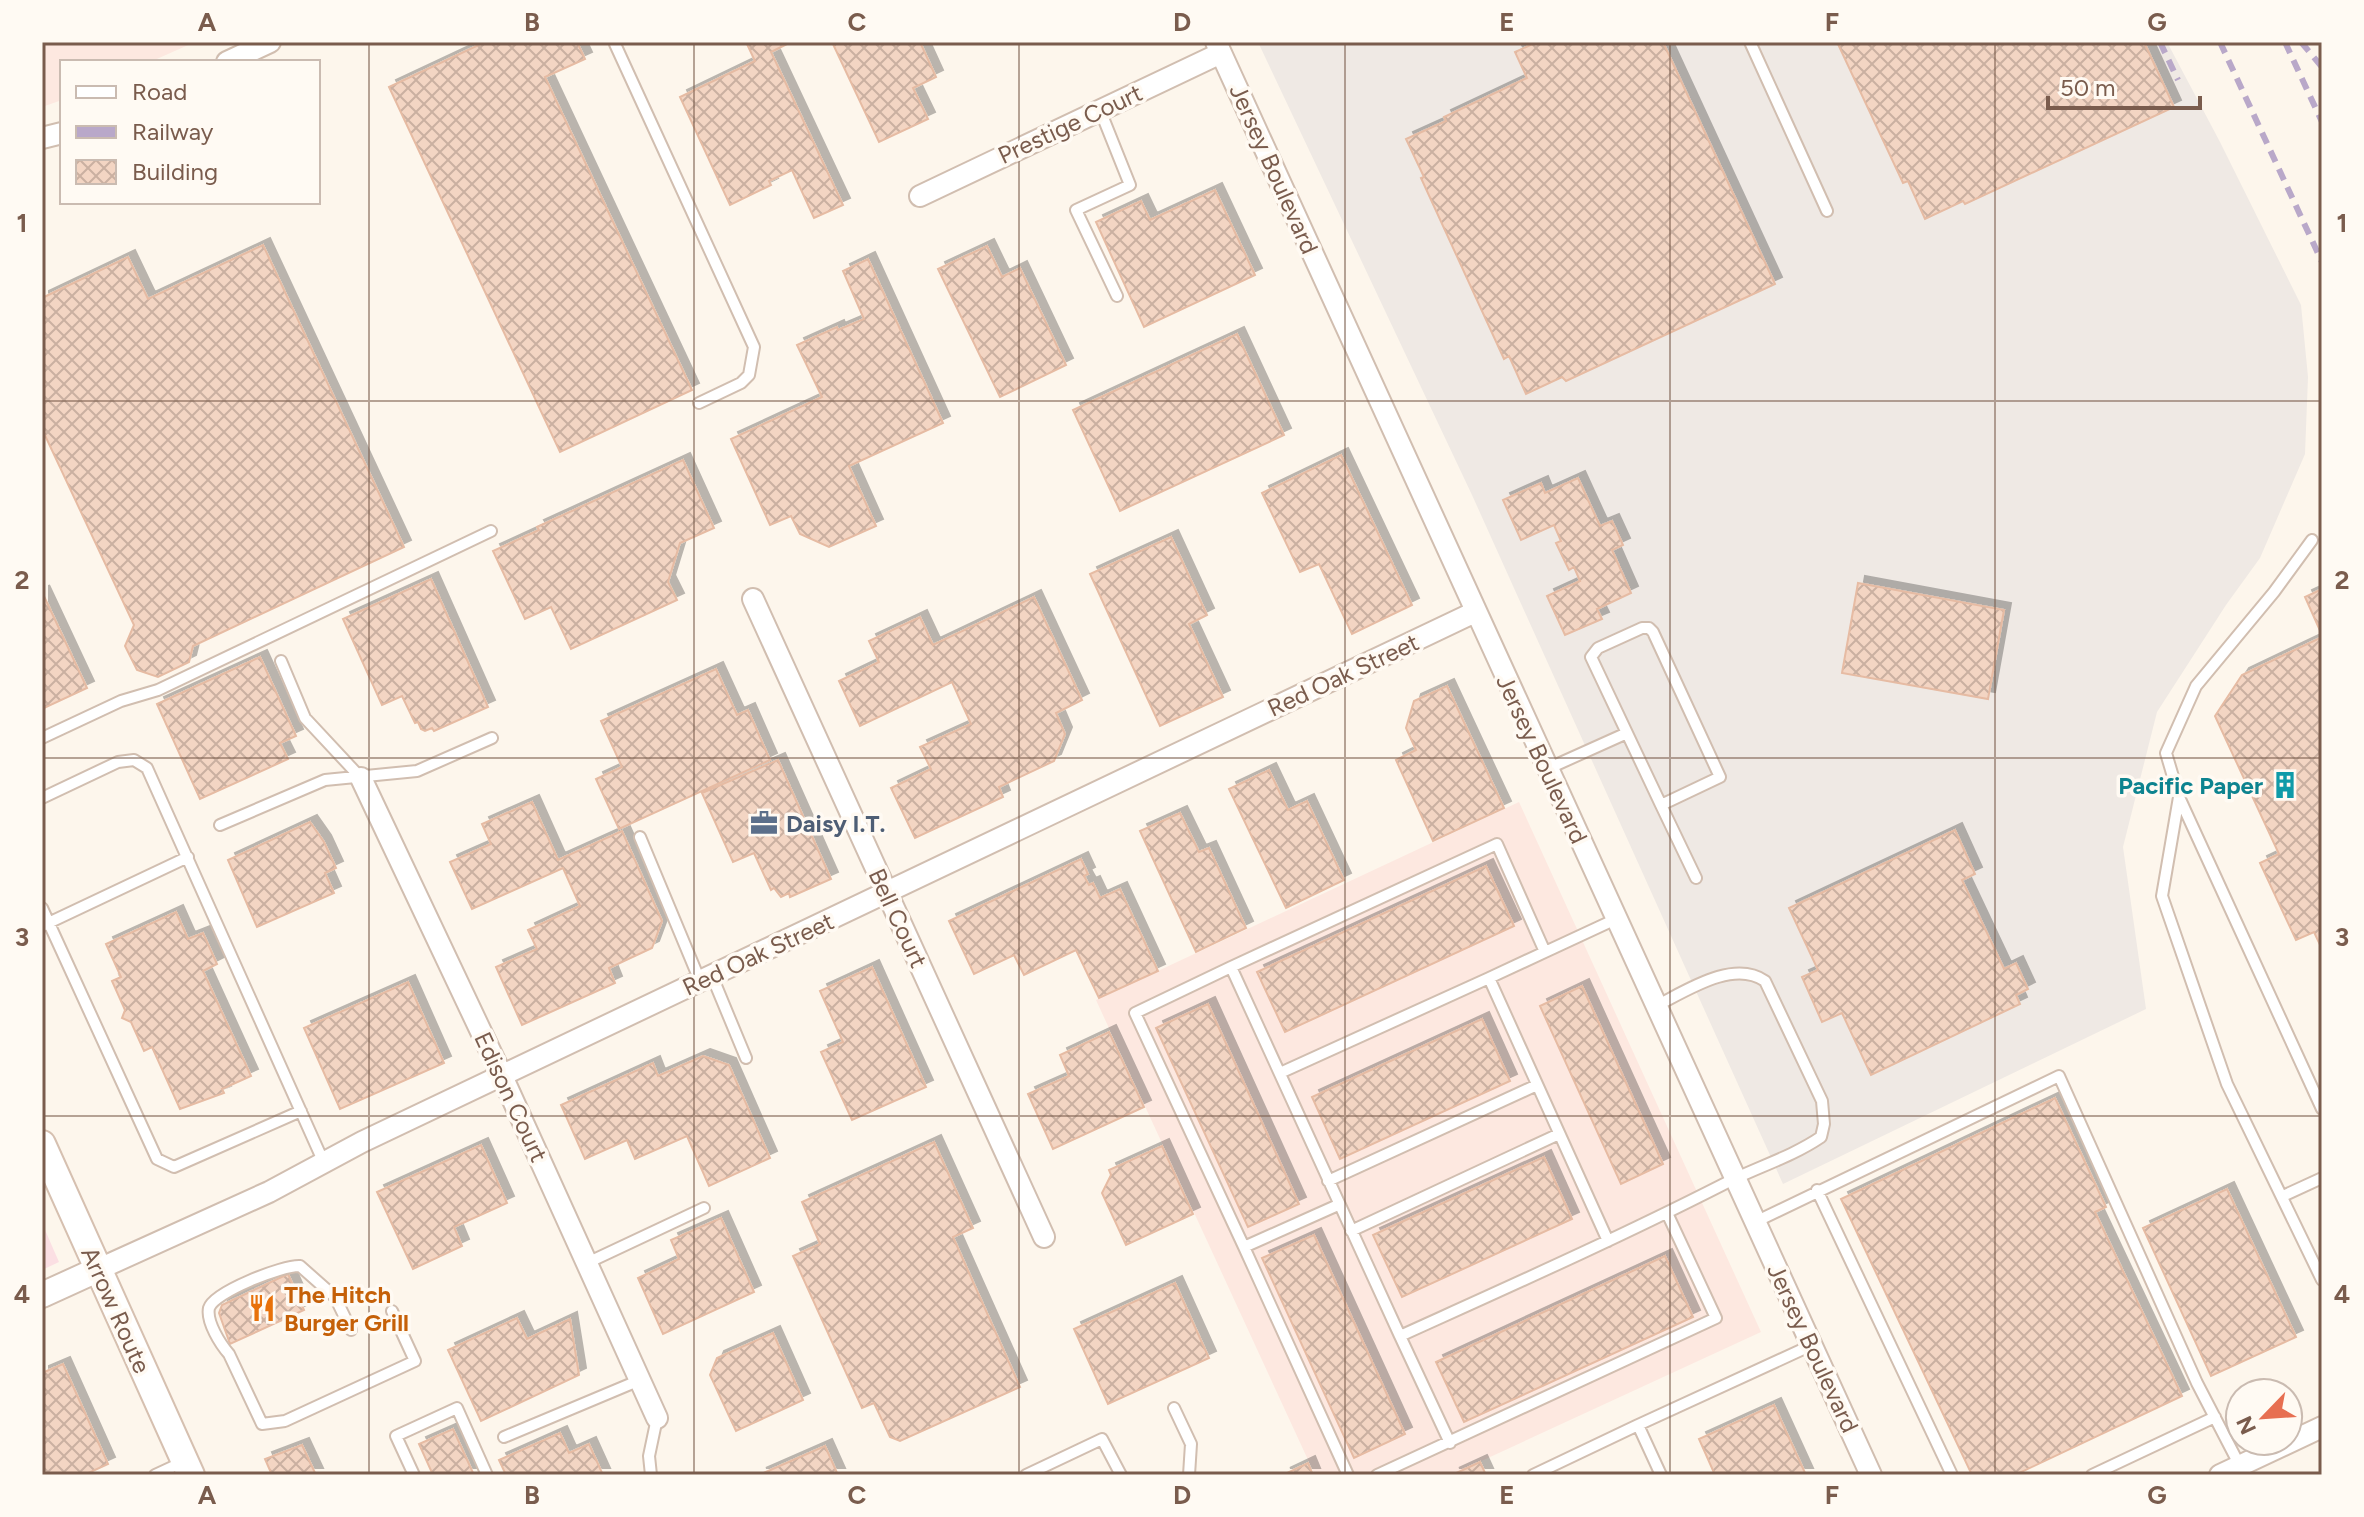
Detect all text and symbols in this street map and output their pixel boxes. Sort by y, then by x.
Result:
text: A [198,6,217,38]
text: B [524,6,540,38]
text: C [848,6,867,38]
text: D [1173,6,1191,38]
text: E [1499,6,1515,38]
text: F [1825,6,1839,38]
text: G [2147,6,2167,38]
legend [60,60,320,204]
scale bar [2048,60,2200,110]
text: 50 m [2060,73,2116,102]
text: Road [132,77,187,106]
street label: Prestige Court [993,78,1147,170]
street label: Jersey Boulevard [1224,80,1324,258]
text: Railway [132,117,214,146]
text: Building [132,157,218,186]
text: 1 [17,207,27,239]
text: 1 [2337,207,2347,239]
text: 2 [14,564,30,596]
text: 2 [2334,564,2350,596]
street label: Red Oak Street [1263,627,1423,723]
street label: Jersey Boulevard [1490,670,1594,848]
building icon: Pacific Paper [2270,770,2300,800]
place label: Pacific Paper [2118,771,2263,800]
office icon: Daisy I.T. [749,808,779,838]
place label: Daisy I.T. [786,809,885,838]
street label: Bell Court [862,864,934,972]
street label: Red Oak Street [678,906,838,1002]
text: 3 [15,921,29,953]
text: 3 [2335,921,2349,953]
street label: Edison Court [468,1027,554,1167]
street label: Arrow Route [75,1242,157,1378]
street label: Jersey Boulevard [1761,1259,1865,1437]
text: 4 [14,1278,30,1310]
text: 4 [2334,1278,2350,1310]
place label: The Hitch Burger Grill [284,1280,409,1337]
restaurant icon: The Hitch Burger Grill [247,1293,277,1323]
north arrow [2224,1377,2304,1457]
text: N [2230,1412,2262,1439]
text: A [198,1479,217,1511]
text: B [524,1479,540,1511]
text: C [848,1479,867,1511]
text: D [1173,1479,1191,1511]
text: E [1499,1479,1515,1511]
text: F [1825,1479,1839,1511]
text: G [2147,1479,2167,1511]

